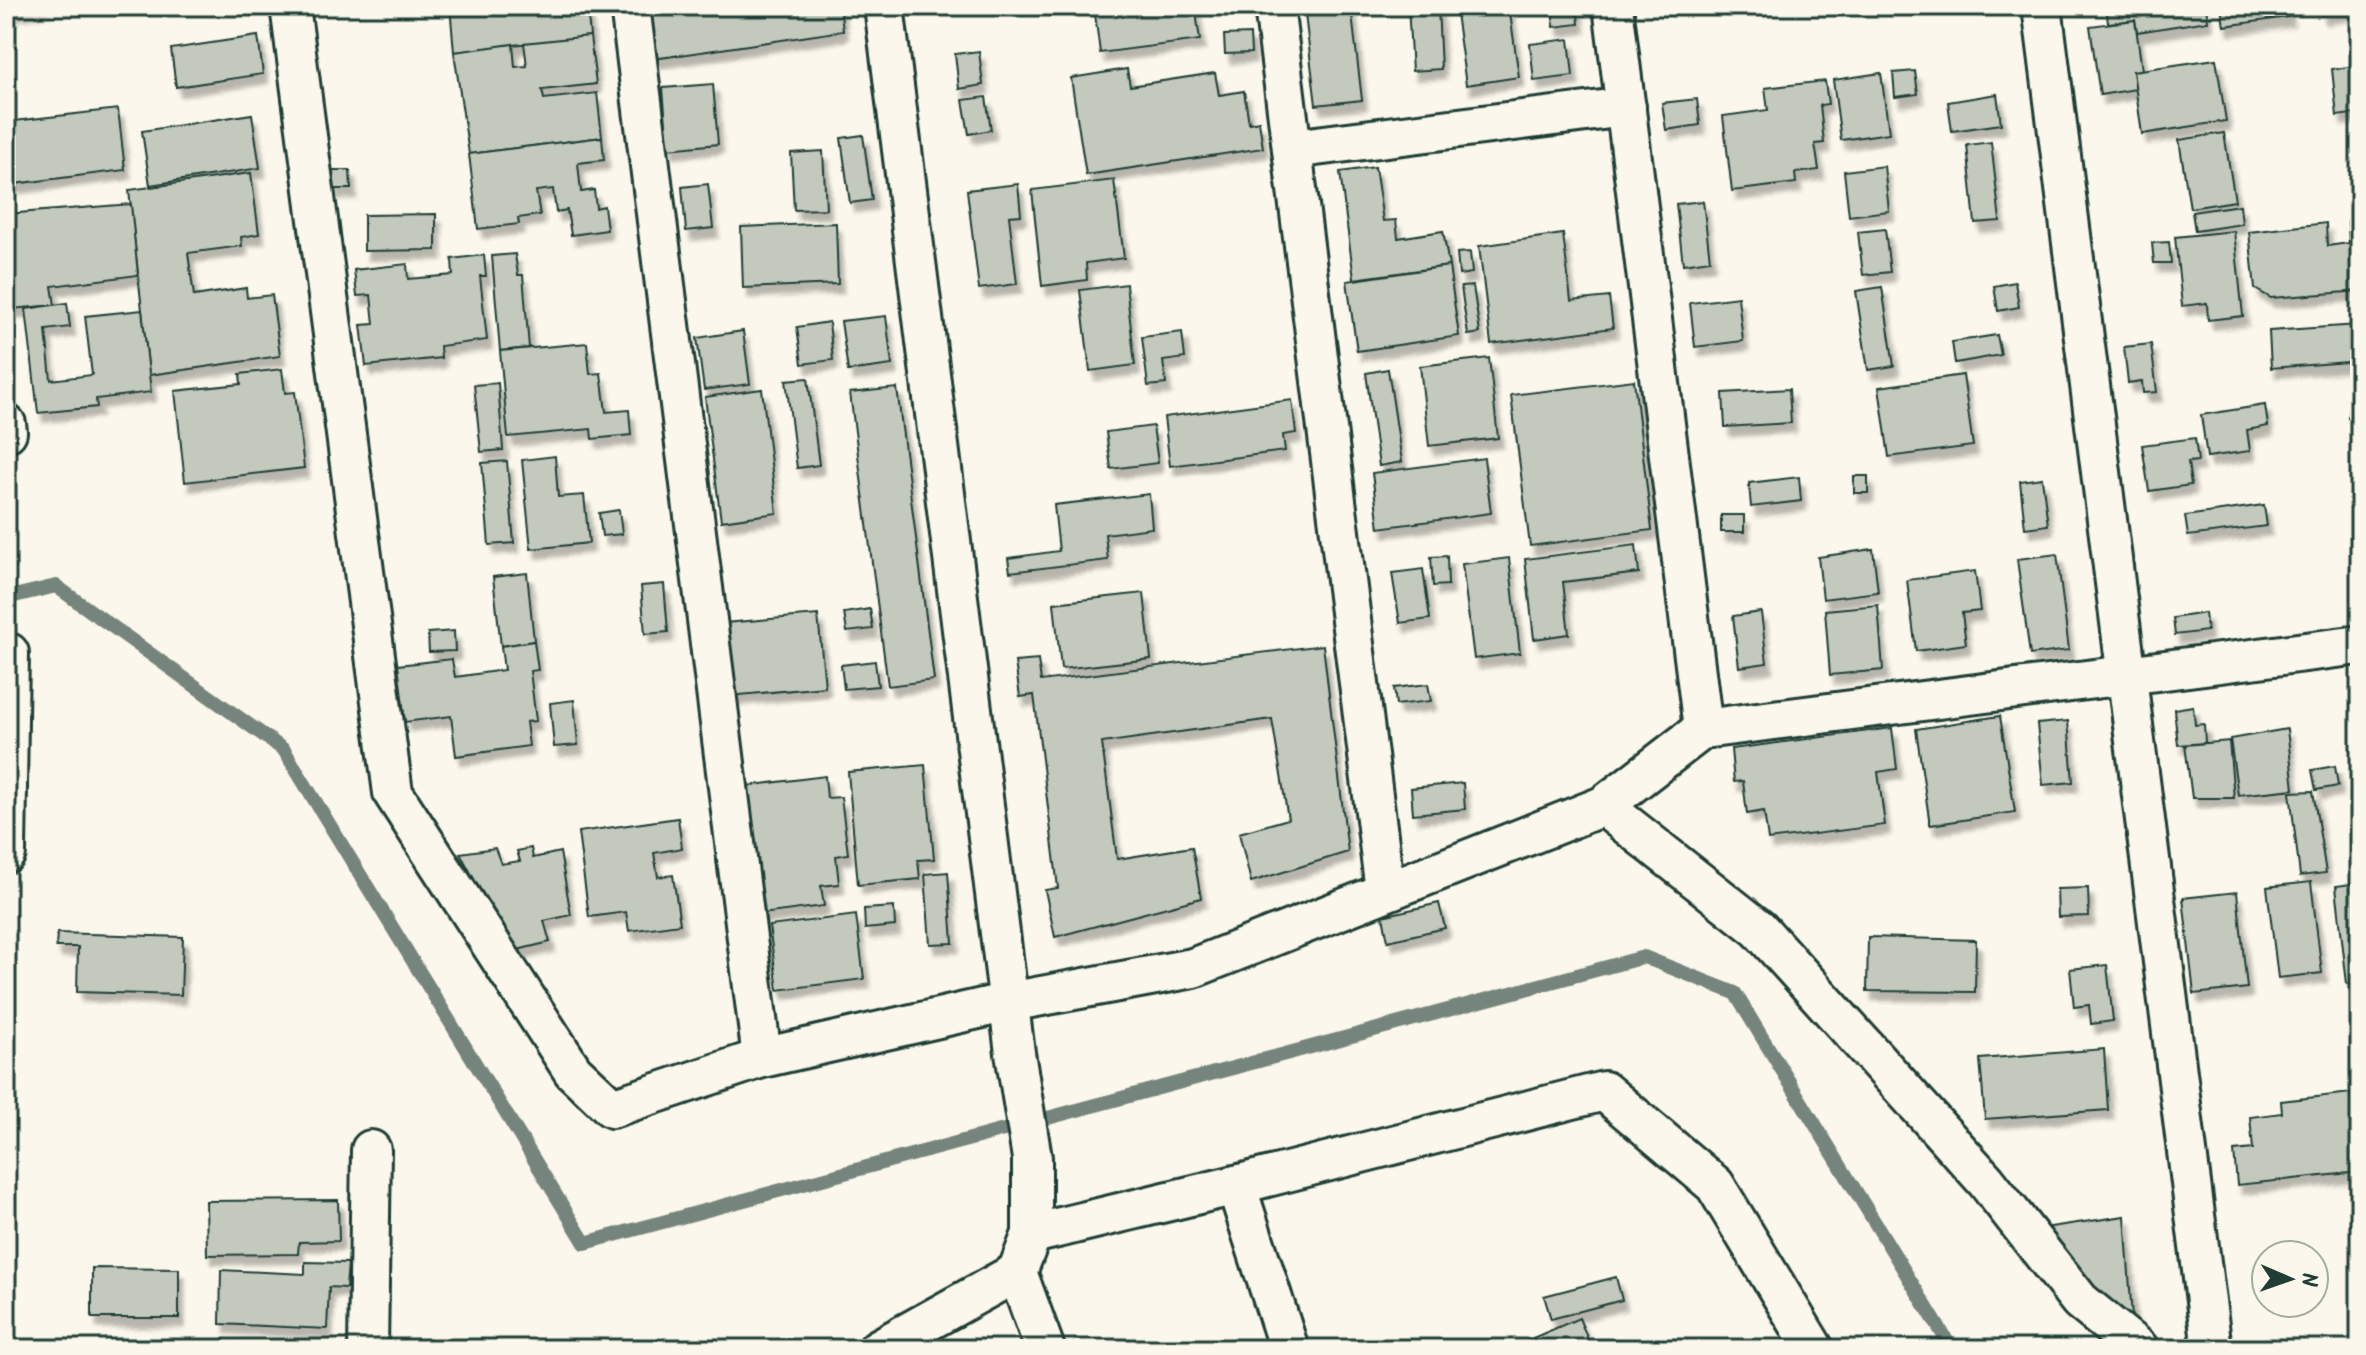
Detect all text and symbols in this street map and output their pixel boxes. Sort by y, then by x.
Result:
north arrow [2250,1239,2330,1319]
text: N [2290,1272,2325,1287]

